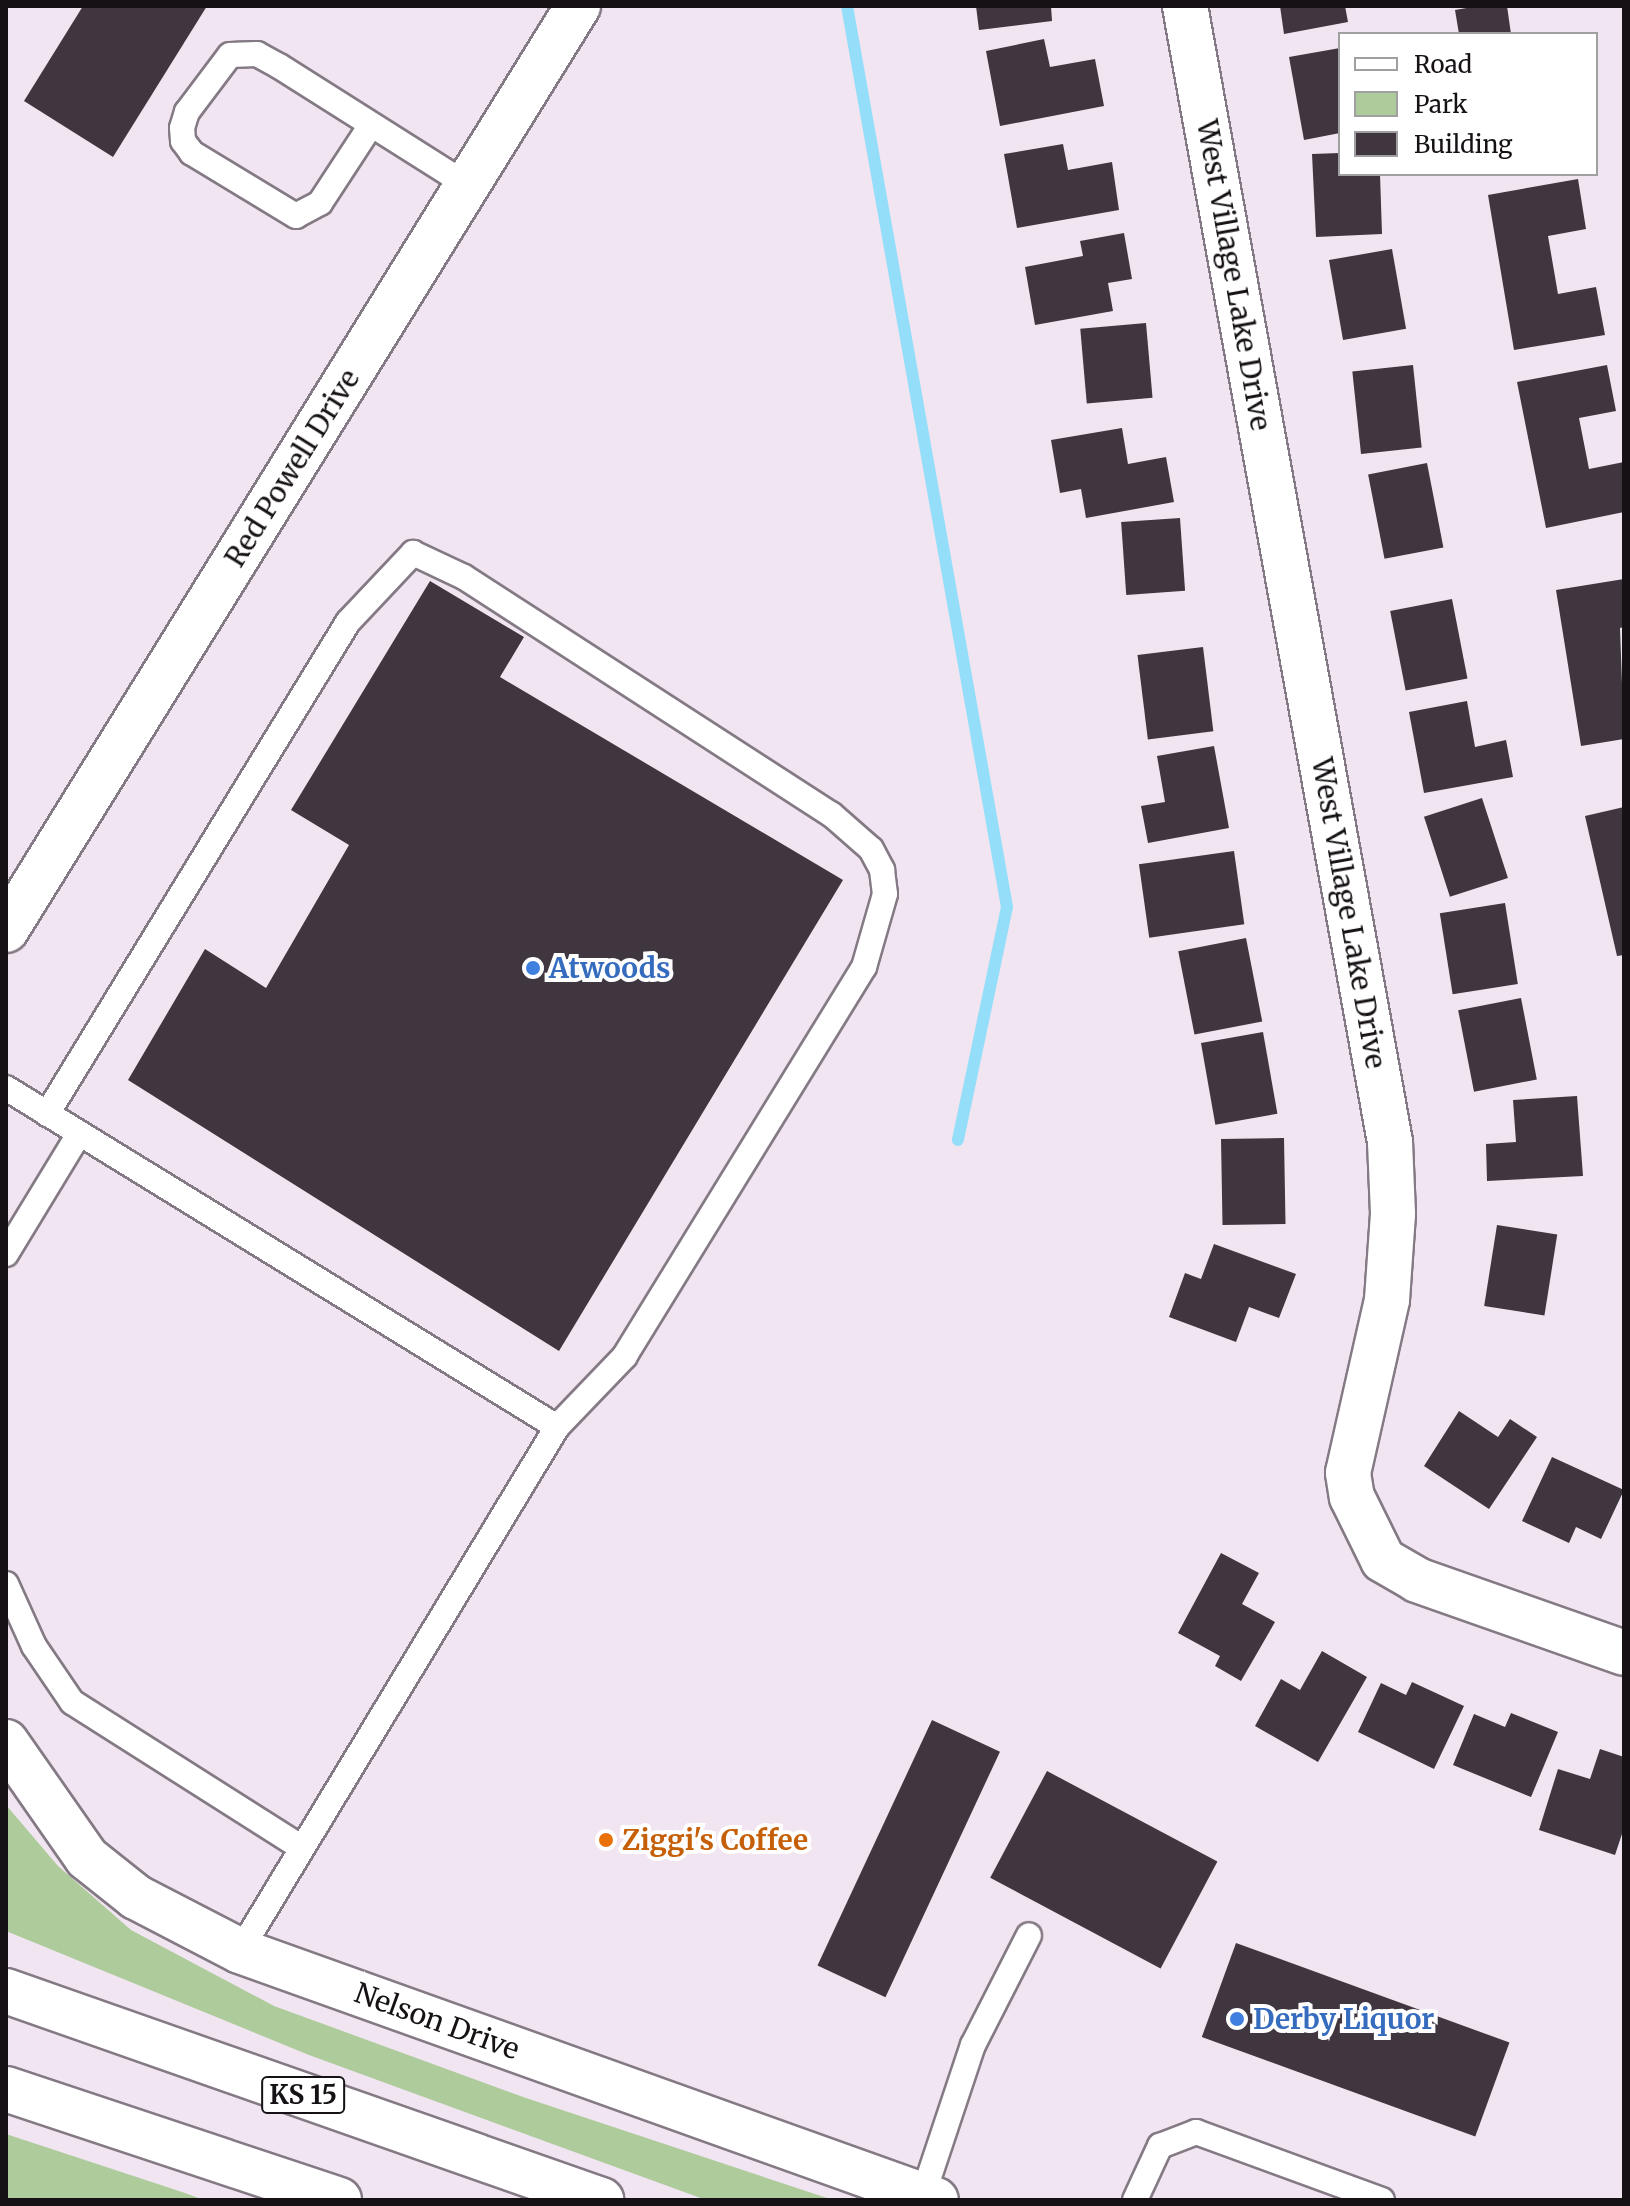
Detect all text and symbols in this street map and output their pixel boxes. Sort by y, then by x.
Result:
legend [1338,32,1598,176]
text: Road [1414,49,1472,80]
text: Park [1414,89,1467,120]
street label: West Village Lake Drive [1190,117,1278,433]
text: Building [1414,129,1513,160]
street label: Red Powell Drive [218,363,366,573]
street label: West Village Lake Drive [1305,755,1393,1071]
place label: Atwoods [549,951,670,985]
marker: Atwoods [524,959,542,977]
place label: Ziggi's Coffee [622,1823,808,1857]
marker: Ziggi's Coffee [597,1831,615,1849]
street label: Nelson Drive [350,1976,524,2066]
place label: Derby Liquor [1253,2002,1434,2036]
marker: Derby Liquor [1228,2010,1246,2028]
road number: KS 15 [261,2073,345,2117]

